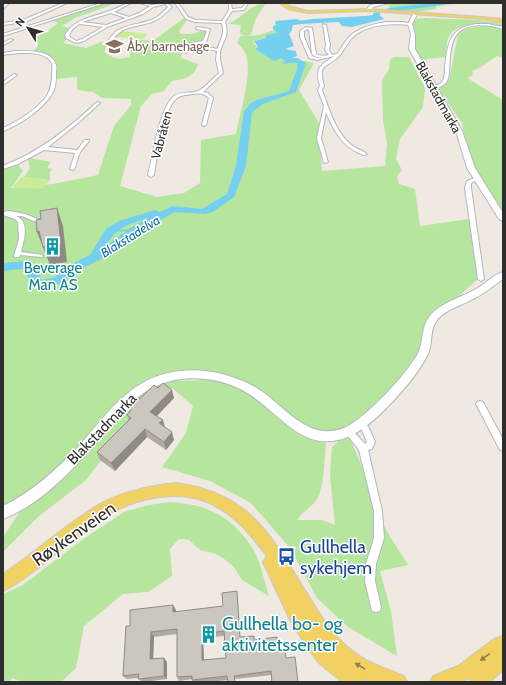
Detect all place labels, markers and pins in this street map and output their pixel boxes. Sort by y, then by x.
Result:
school or university icon: Åby barnehage [104,36,124,56]
place label: Åby barnehage [127,37,210,54]
building icon: Beverage Man AS [43,237,63,257]
place label: Beverage Man AS [24,259,83,294]
place label: Gullhella sykehjem [300,536,372,579]
bus stop icon: Gullhella sykehjem [277,547,297,567]
place label: Gullhella bo- og aktivitetssenter [222,613,344,656]
building icon: Gullhella bo- og aktivitetssenter [199,624,219,644]

